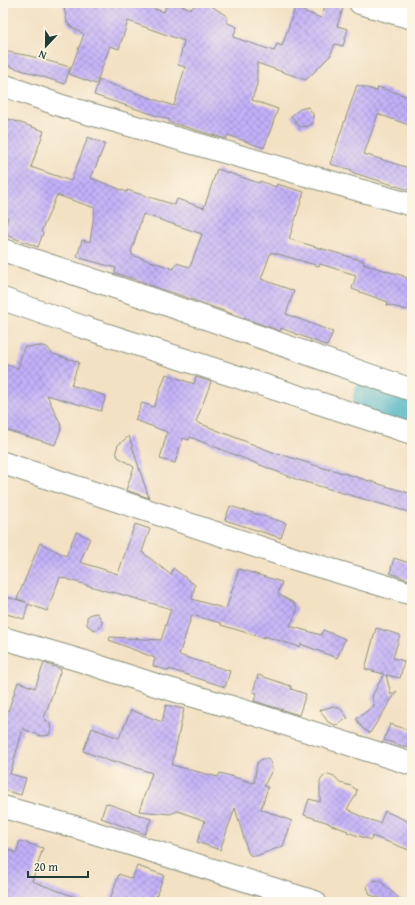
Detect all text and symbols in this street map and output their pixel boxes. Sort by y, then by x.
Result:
north arrow [26,26,66,66]
text: N [35,46,49,64]
scale bar [28,853,88,879]
text: 20 m [34,858,58,875]

